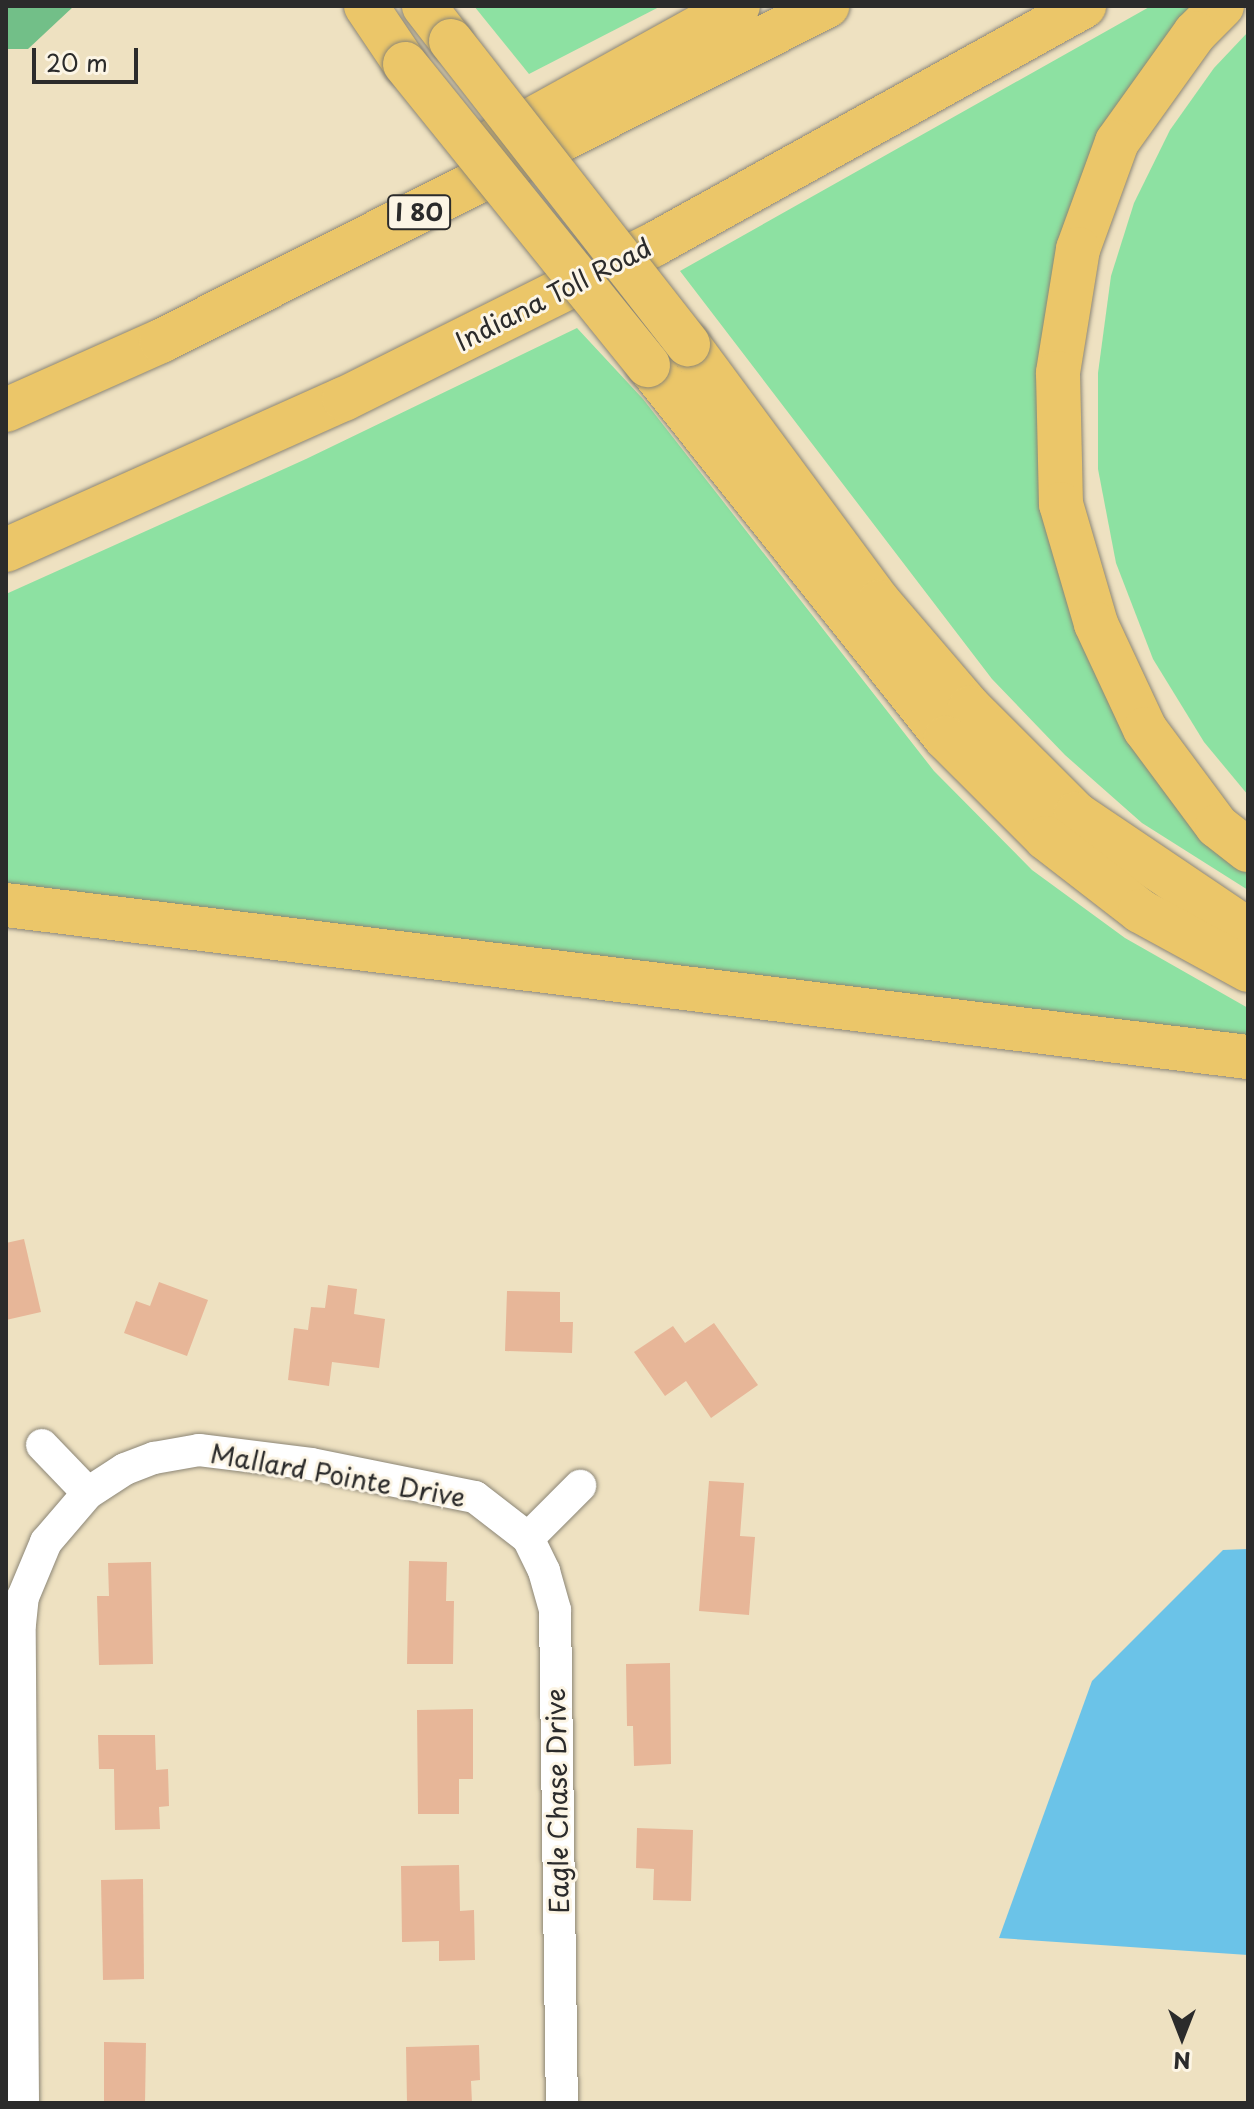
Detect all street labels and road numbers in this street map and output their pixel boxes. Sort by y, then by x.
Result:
road number: I 80 [385,192,453,232]
street label: Indiana Toll Road [449,231,657,357]
street label: Mallard Pointe Drive [207,1437,469,1513]
street label: Eagle Chase Drive [539,1687,575,1915]

